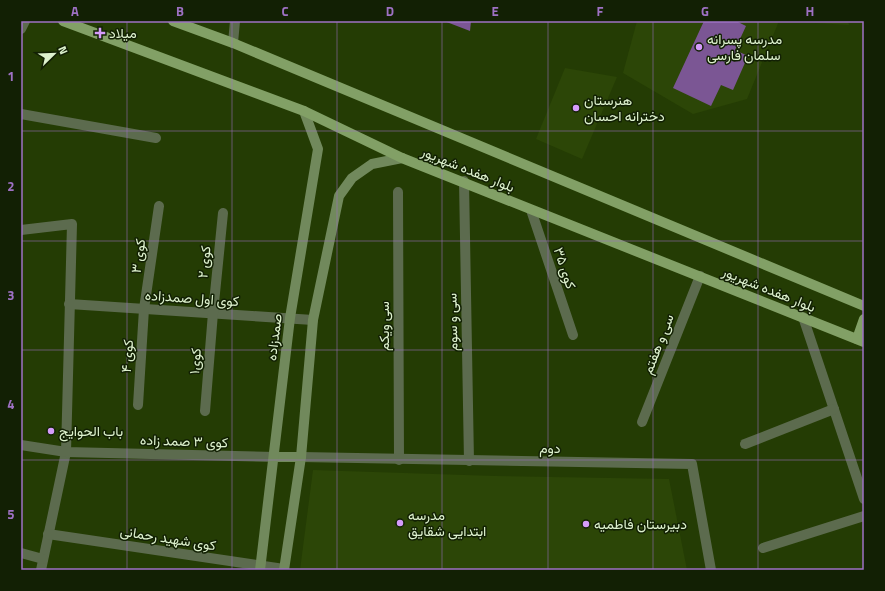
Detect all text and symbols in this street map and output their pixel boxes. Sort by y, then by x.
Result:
text: A [71,1,79,21]
text: B [176,1,184,21]
text: C [281,1,289,21]
text: D [386,1,394,21]
text: E [491,1,499,21]
text: F [597,1,604,21]
text: G [701,1,709,21]
text: H [806,1,814,21]
place label: میلاد [109,22,137,43]
marker: میلاد [94,27,106,39]
place label: مدرسه پسرانه سلمان فارسی [707,28,782,65]
north arrow [34,34,74,74]
marker: مدرسه پسرانه سلمان فارسی [694,42,704,52]
text: N [54,43,72,57]
text: 1 [7,66,15,86]
place label: هنرستان دخترانه احسان [584,89,665,126]
marker: هنرستان دخترانه احسان [571,103,581,113]
street label: بلوار هفده شهریور [417,140,518,197]
text: 2 [7,176,15,196]
street label: کوی ۳ [125,237,150,275]
street label: کوی ۳۵ [549,244,582,291]
street label: کوی ۲ [191,245,216,279]
street label: بلوار هفده شهریور [718,260,819,317]
street label: کوی اول صمدزاده [144,284,240,311]
text: 3 [7,285,15,305]
street label: سی و سوم [440,293,463,351]
street label: سی ویکم [373,301,394,351]
street label: سی و هفتم [636,311,679,377]
street label: صمدزاده [260,312,287,362]
street label: کوی ۴ [115,339,138,373]
street label: کوی۱ [183,347,206,375]
text: 4 [7,394,15,414]
place label: باب الحوایج [59,420,123,442]
marker: باب الحوایج [46,426,56,436]
street label: کوی ۳ صمد زاده [140,428,229,453]
street label: دوم [539,437,561,458]
text: 5 [7,504,15,524]
place label: مدرسه ابتدایی شقایق [408,504,486,541]
place label: دبیرستان فاطمیه [594,513,687,534]
marker: مدرسه ابتدایی شقایق [395,518,405,528]
marker: دبیرستان فاطمیه [581,519,591,529]
street label: کوی شهید رحمانی [119,520,218,555]

